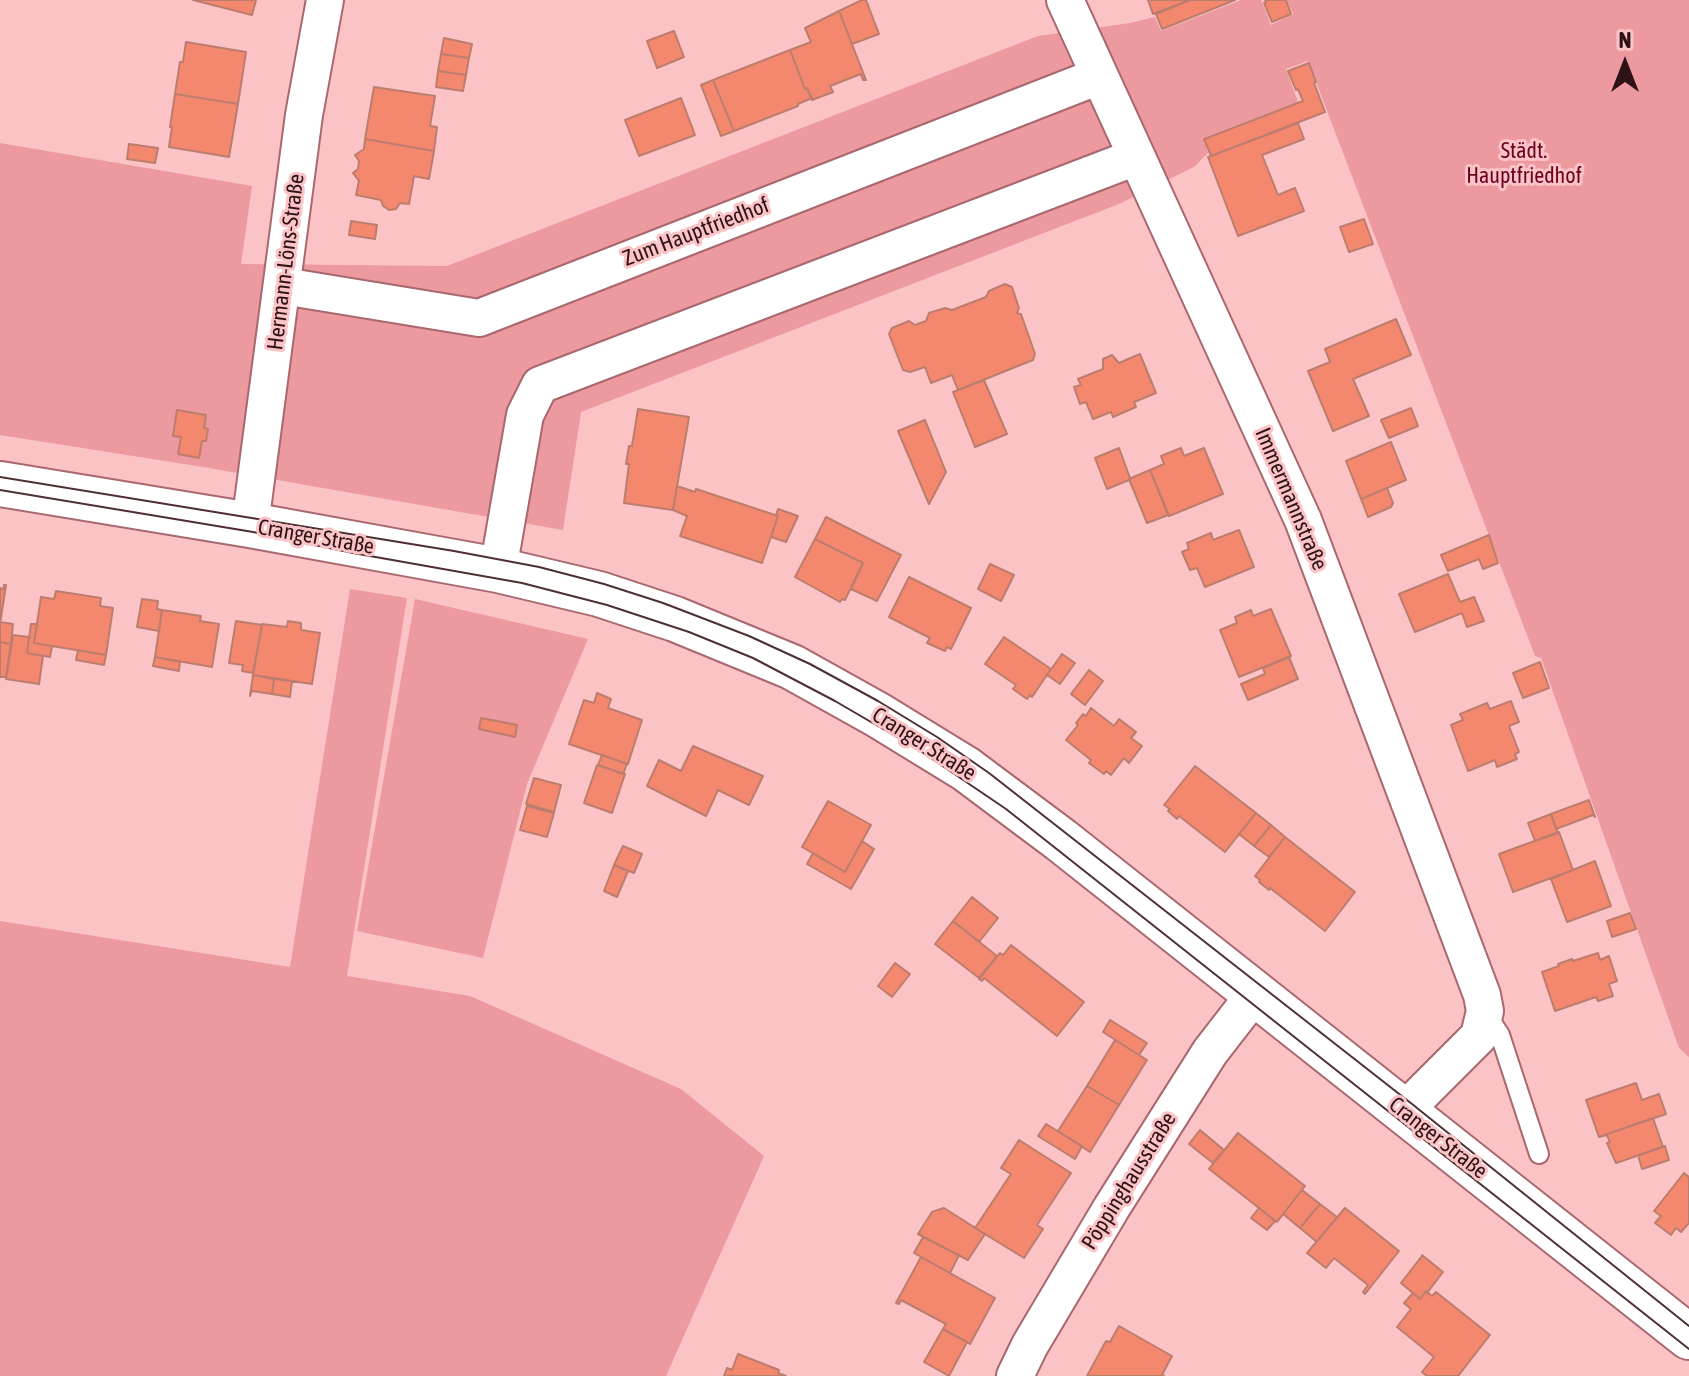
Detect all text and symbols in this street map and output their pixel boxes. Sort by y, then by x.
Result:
north arrow [1585,24,1665,104]
text: N [1619,27,1631,53]
park label: Städt. Hauptfriedhof [1466,138,1582,190]
street label: Hermann-Löns-Straße [262,172,310,352]
street label: Zum Hauptfriedhof [619,192,773,272]
street label: Immermannstraße [1249,424,1333,574]
street label: Cranger Straße [256,514,376,560]
street label: Cranger Straße [867,702,981,786]
street label: Cranger Straße [1384,1091,1492,1185]
street label: Pöppinghausstraße [1076,1107,1182,1255]

